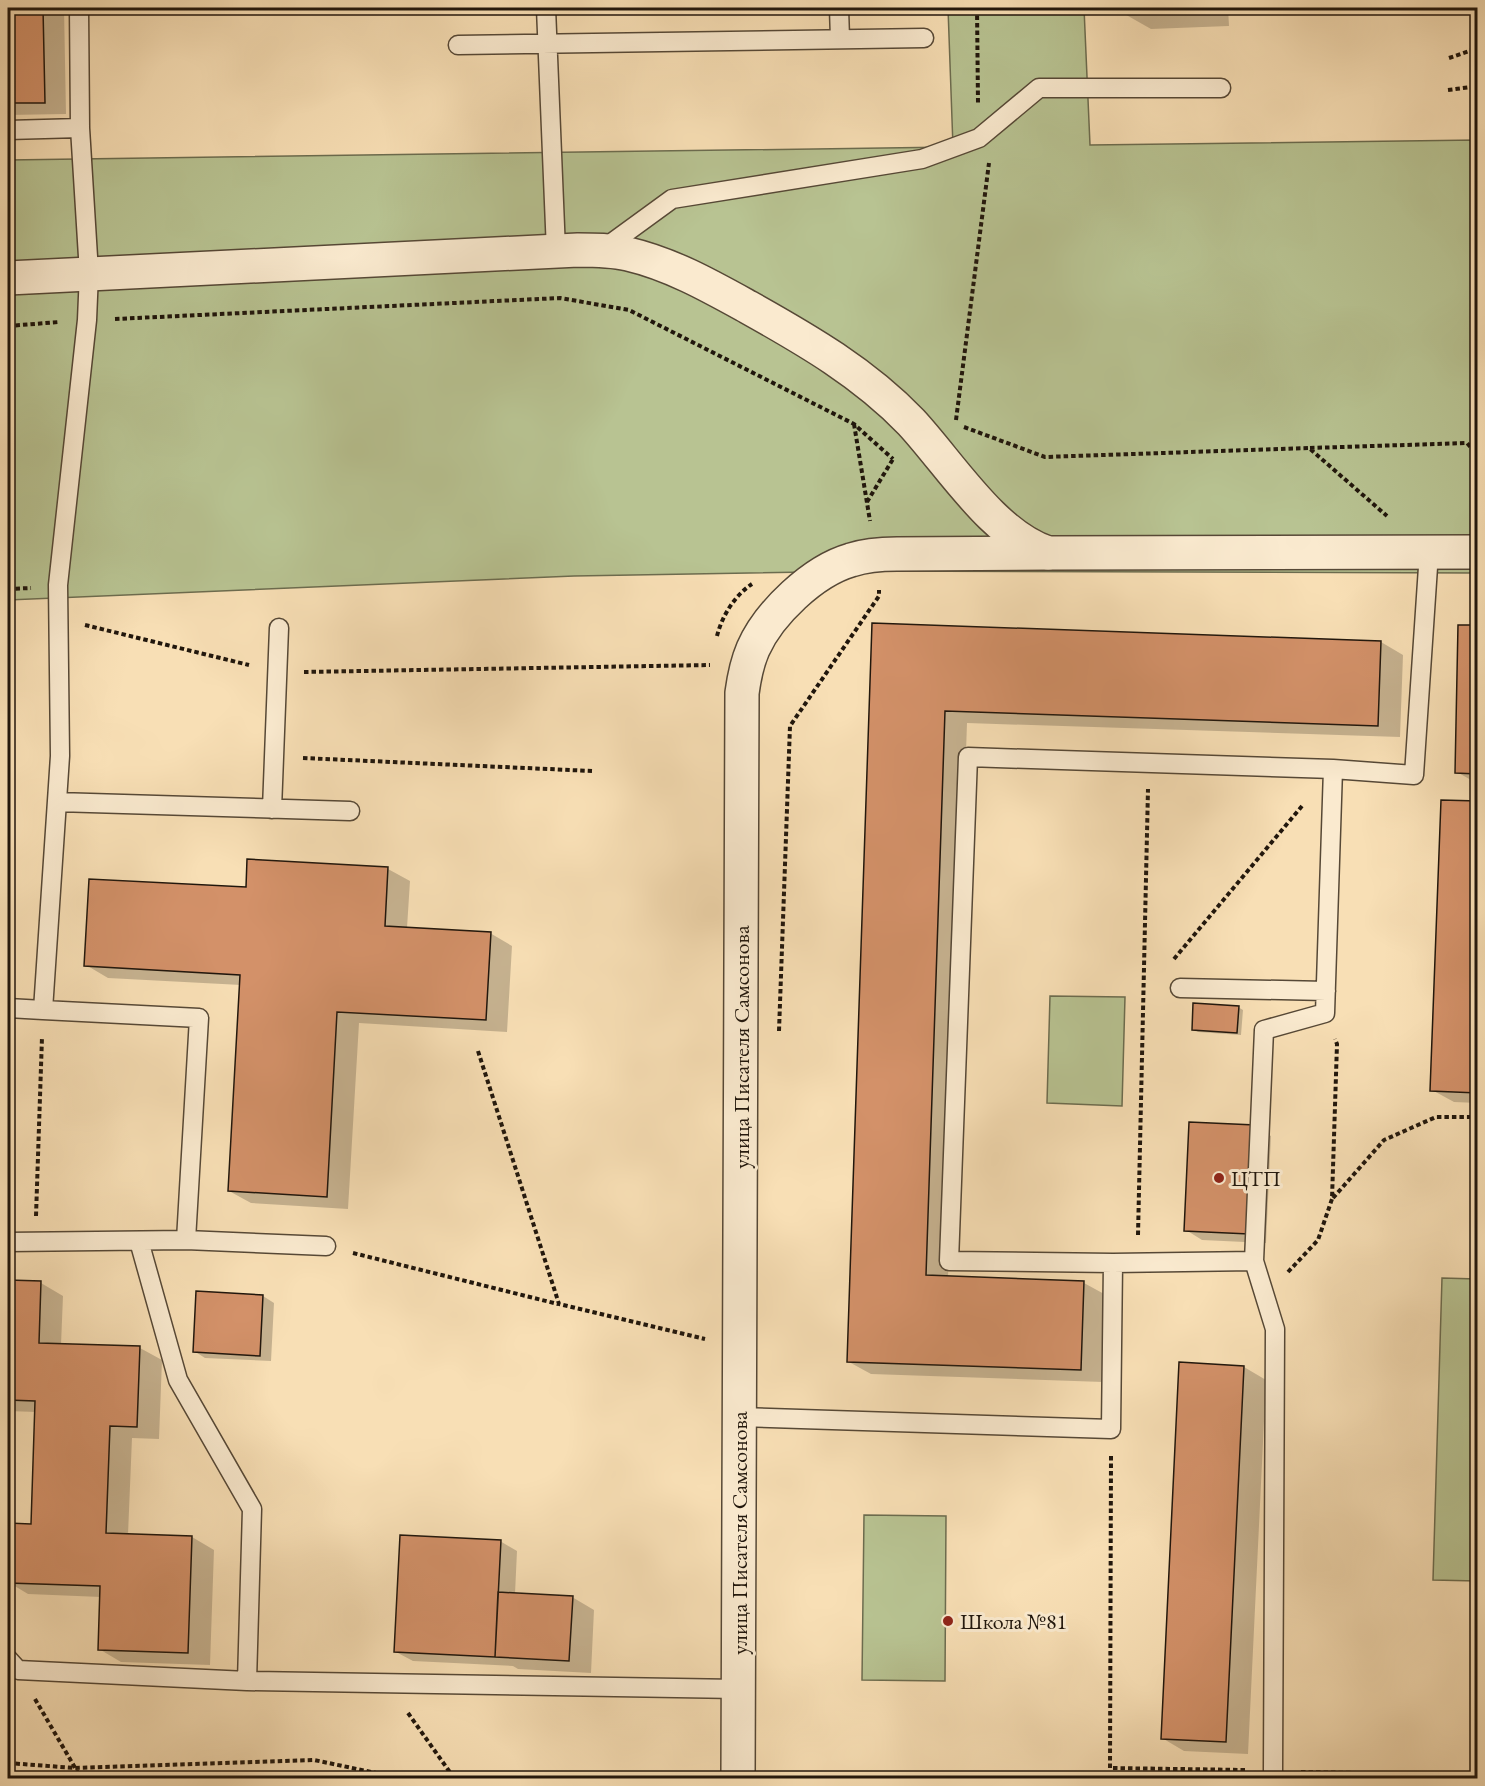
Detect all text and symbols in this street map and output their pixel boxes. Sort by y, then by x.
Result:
street label: улица Писателя Самсонова [727,925,756,1169]
place label: ЦТП [1231,1164,1281,1193]
marker: ЦТП [1212,1171,1226,1185]
street label: улица Писателя Самсонова [725,1411,754,1655]
place label: Школа №81 [960,1607,1067,1636]
marker: Школа №81 [941,1614,955,1628]

